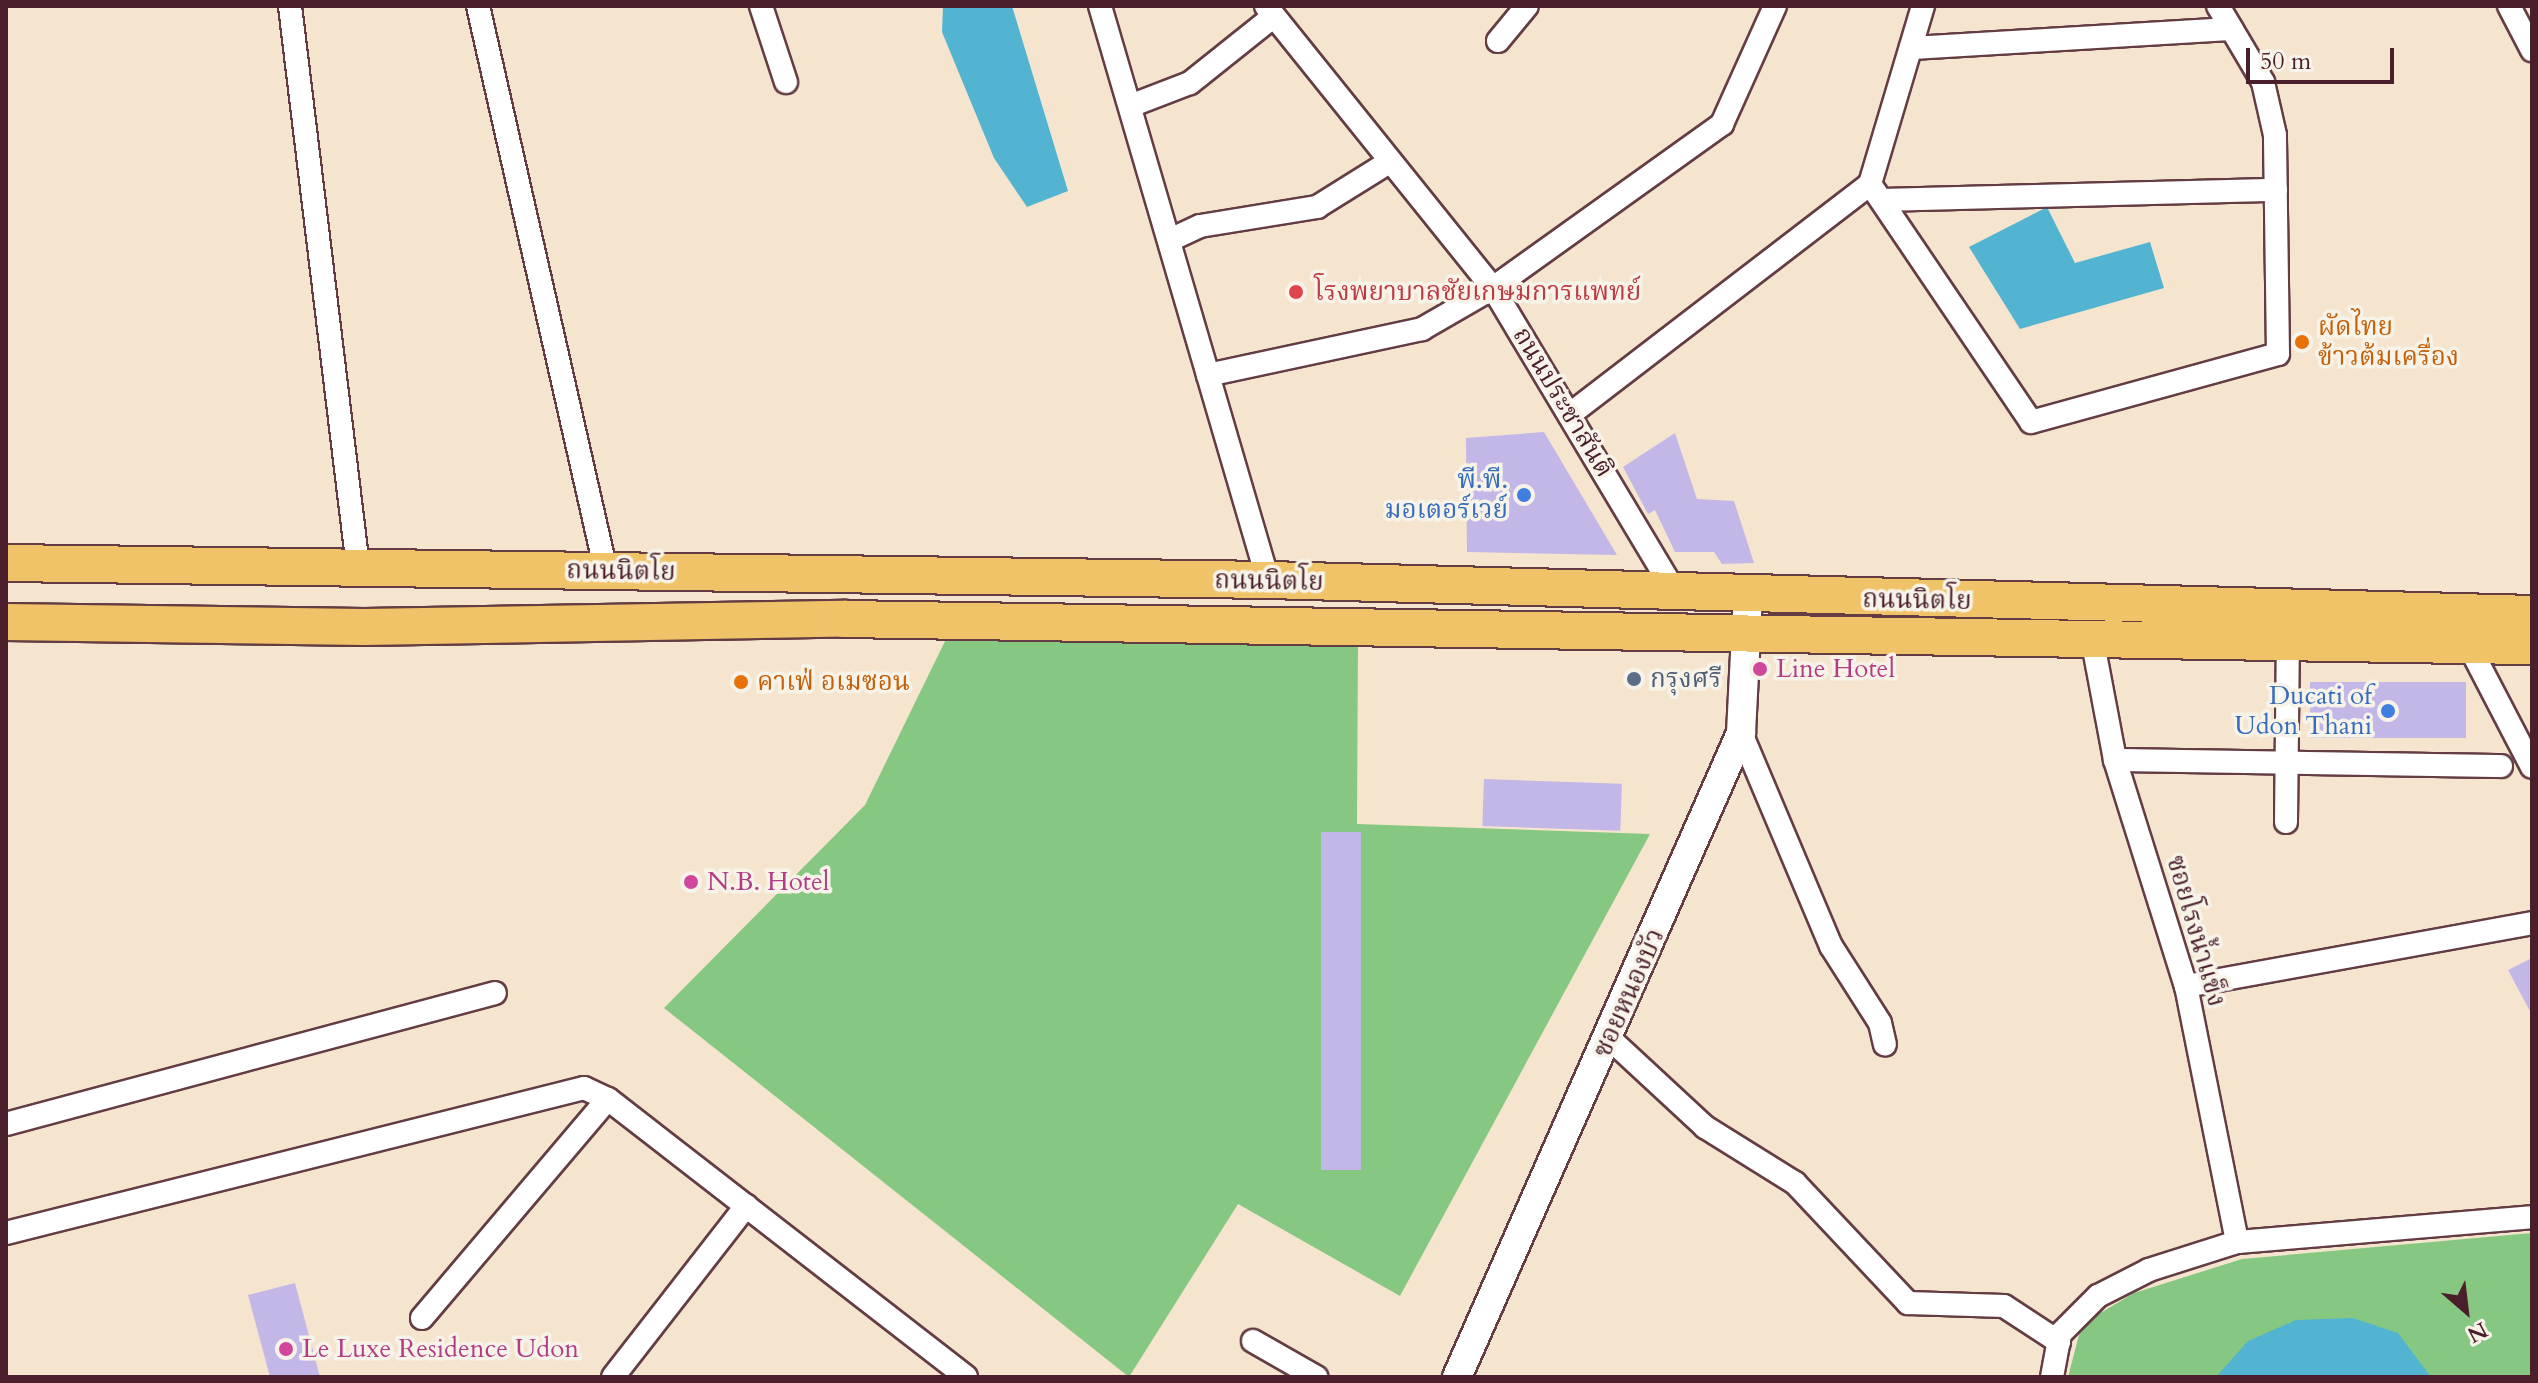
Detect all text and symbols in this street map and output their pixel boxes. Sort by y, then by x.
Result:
scale bar [2250,32,2398,82]
text: 50 m [2260,45,2311,78]
place label: โรงพยาบาลชัยเกษมการแพทย์ [1314,276,1641,308]
marker: โรงพยาบาลชัยเกษมการแพทย์ [1285,281,1307,303]
place label: ผัดไทย ข้าวต้มเครื่อง [2318,311,2459,372]
street label: ถนนประชาสันติ [1506,321,1620,483]
marker: ผัดไทย ข้าวต้มเครื่อง [2293,333,2311,351]
place label: พี.พี. มอเตอร์เวย์ [1385,464,1508,526]
marker: พี.พี. มอเตอร์เวย์ [1515,486,1533,504]
street label: ถนนนิตโย [566,554,676,588]
street label: ถนนนิตโย [1214,564,1324,598]
street label: ถนนนิตโย [1862,583,1972,617]
place label: Line Hotel [1776,653,1895,685]
marker: Line Hotel [1751,660,1769,678]
place label: กรุงศรี [1650,663,1722,695]
place label: คาเฟ่ อเมซอน [757,666,910,698]
marker: กรุงศรี [1625,670,1643,688]
marker: คาเฟ่ อเมซอน [732,673,750,691]
place label: Ducati of Udon Thani [2234,680,2372,742]
marker: Ducati of Udon Thani [2379,702,2397,720]
street label: ซอยโรงน้ำแข็ง [2160,852,2232,1010]
place label: N.B. Hotel [707,866,829,898]
marker: N.B. Hotel [682,873,700,891]
street label: ซอยหนองบัว [1587,924,1671,1062]
north arrow [2426,1271,2506,1351]
text: N [2462,1314,2493,1350]
place label: Le Luxe Residence Udon [302,1333,579,1365]
marker: Le Luxe Residence Udon [277,1340,295,1358]

